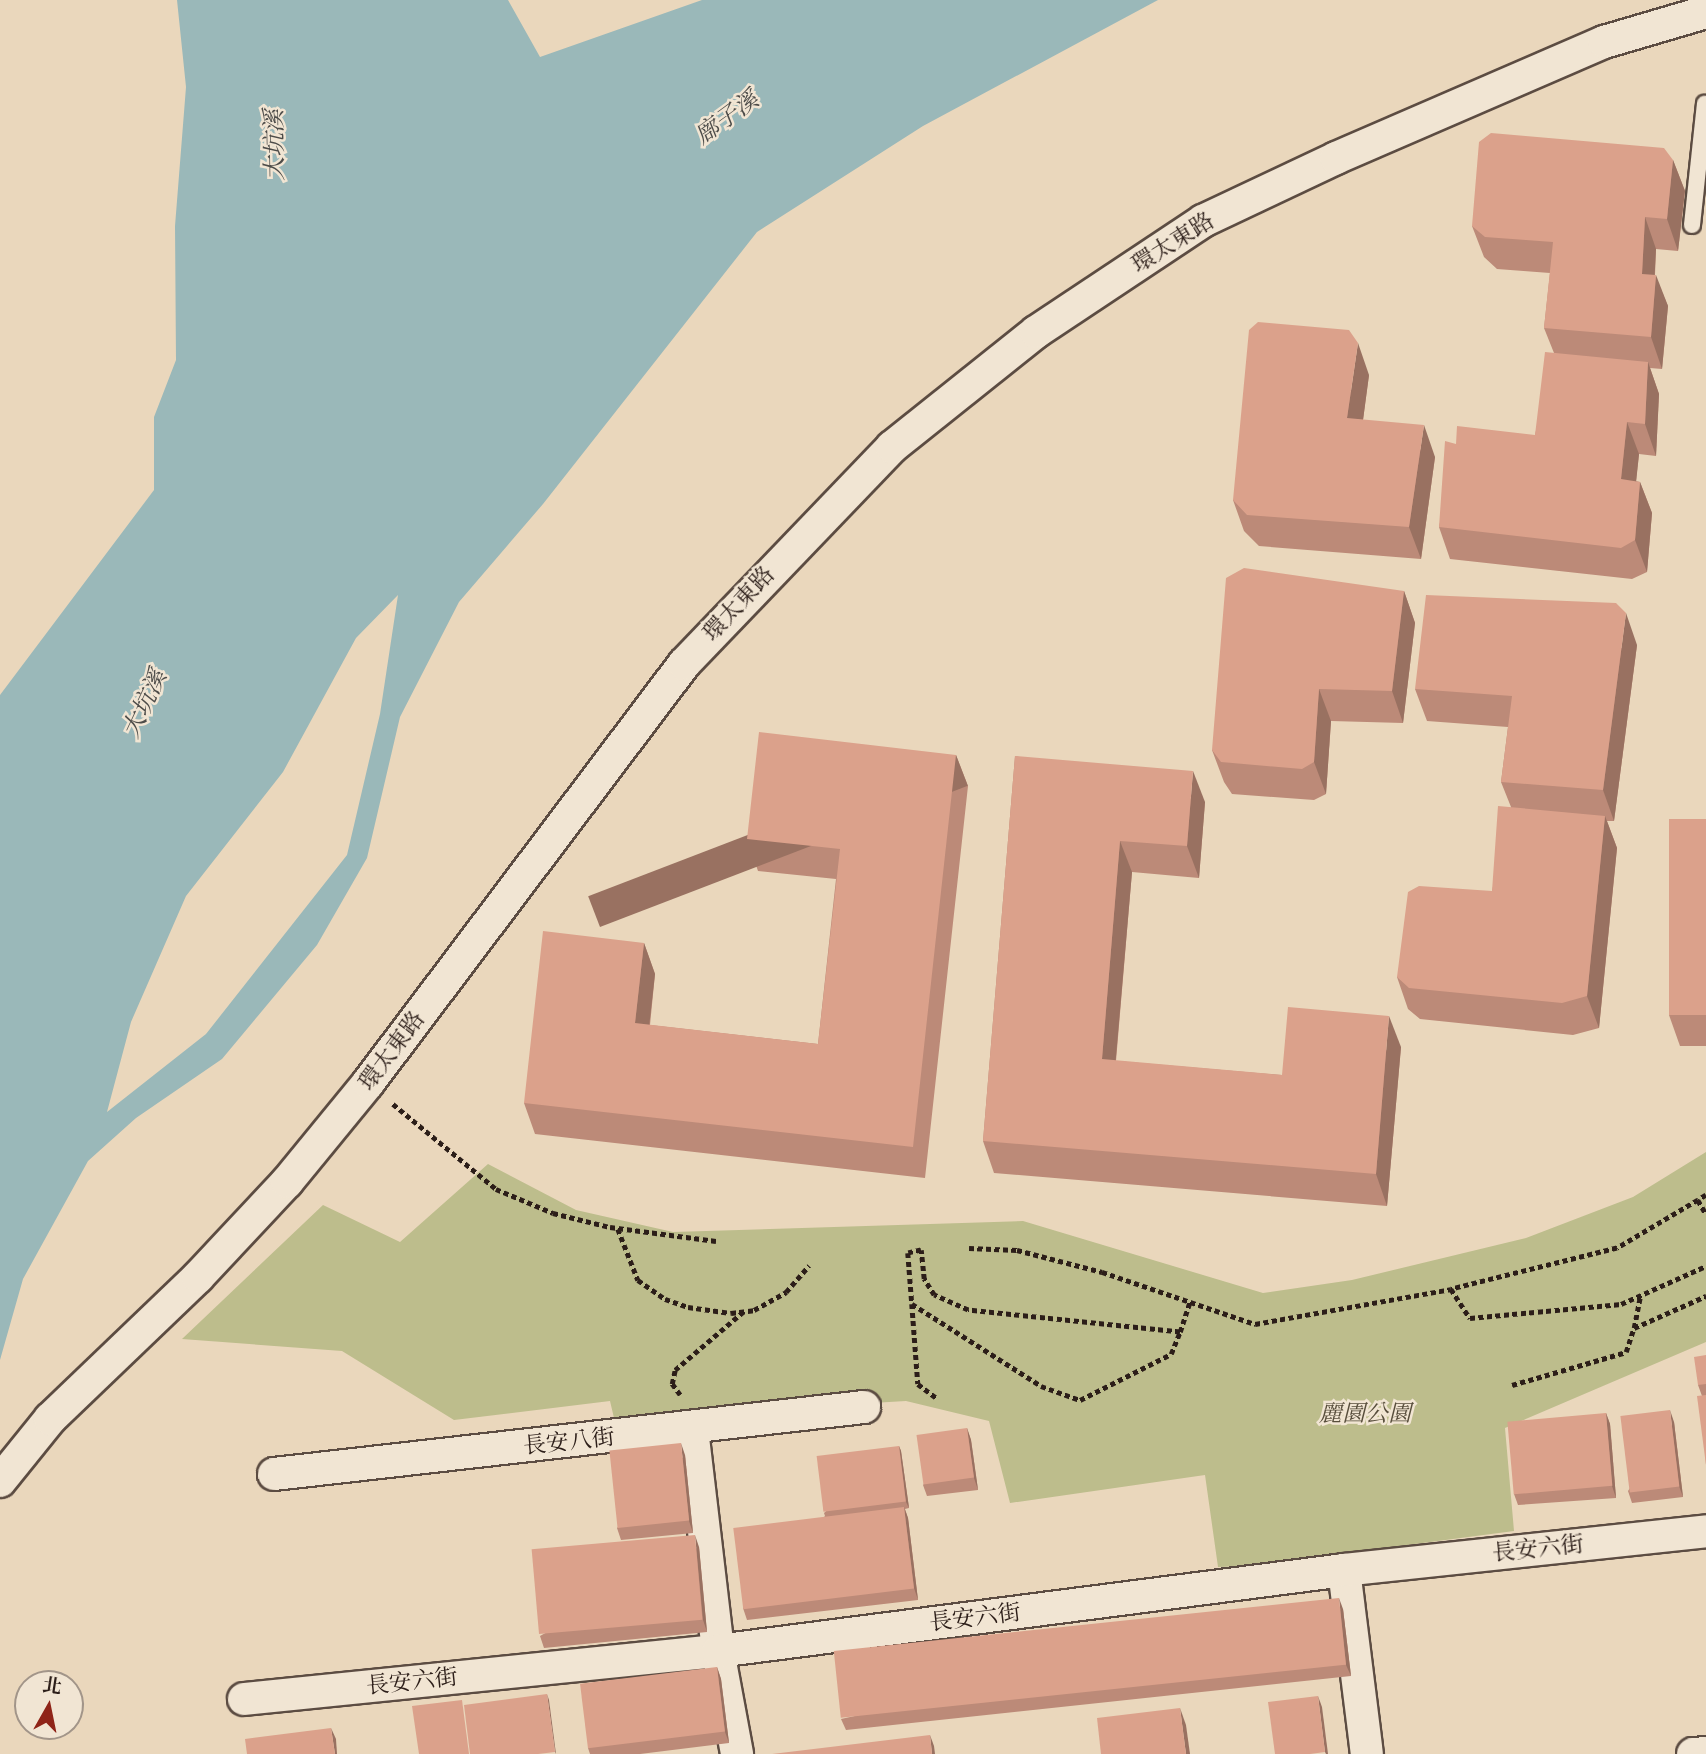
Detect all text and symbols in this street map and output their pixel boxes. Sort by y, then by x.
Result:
water label: 廍子溪 [689,85,765,151]
water label: 大坑溪 [260,109,290,181]
street label: 環太東路 [1127,207,1219,279]
street label: 環太東路 [698,561,780,647]
water label: 大坑溪 [117,665,173,743]
street label: 環太東路 [353,1006,431,1096]
park label: 麗園公園 [1319,1400,1411,1428]
street label: 長安八街 [522,1423,616,1461]
street label: 長安六街 [1491,1530,1585,1568]
street label: 長安六街 [928,1599,1022,1637]
street label: 長安六街 [365,1663,459,1701]
north arrow [14,1670,84,1740]
text: 北 [41,1672,63,1701]

